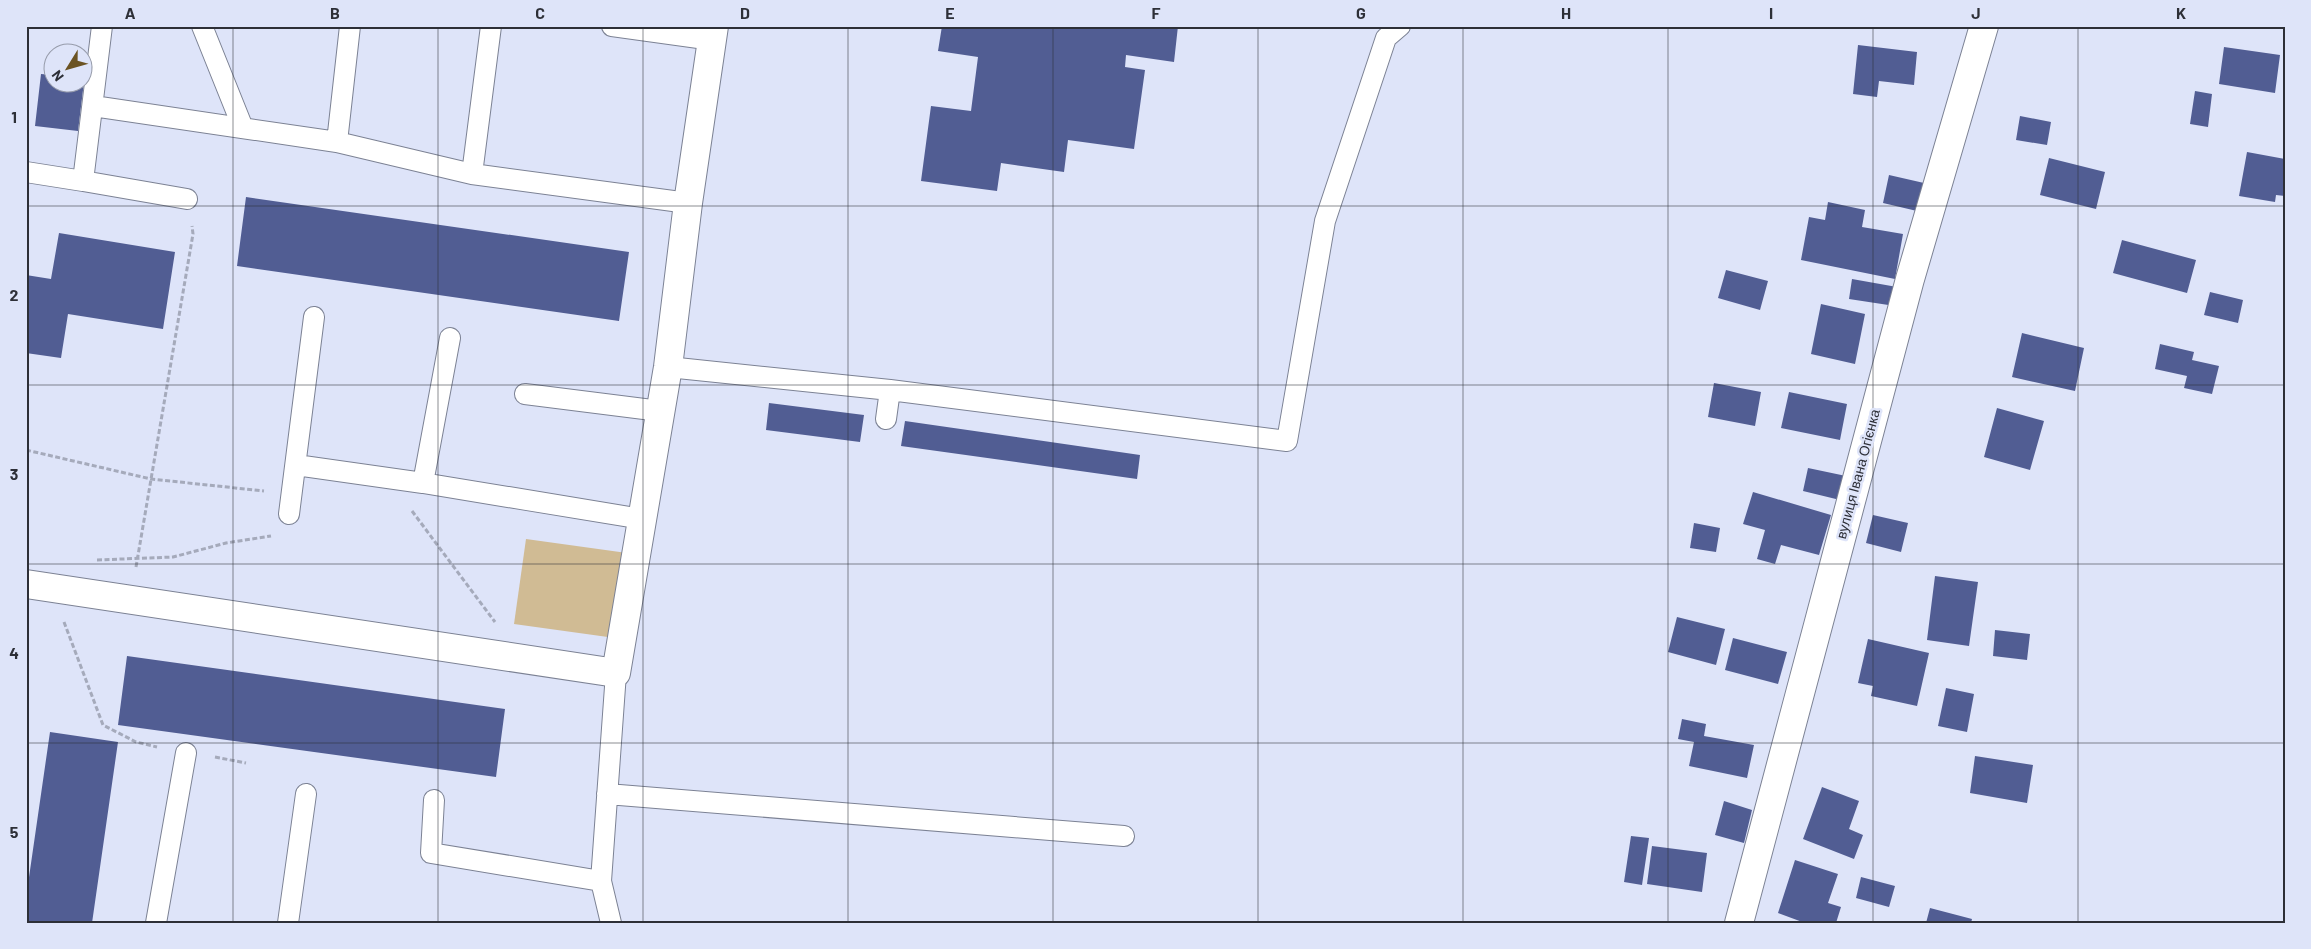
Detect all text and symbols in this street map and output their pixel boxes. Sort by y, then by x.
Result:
text: A [125,3,136,22]
text: B [330,3,340,22]
text: C [535,3,545,22]
text: D [740,3,750,22]
text: E [945,3,955,22]
text: F [1152,3,1161,22]
text: G [1356,3,1366,22]
text: H [1561,3,1571,22]
text: I [1769,3,1773,22]
text: J [1971,3,1981,22]
text: K [2176,3,2186,22]
north arrow [42,42,92,92]
text: N [48,67,67,85]
text: 1 [11,107,17,126]
text: 2 [10,285,19,304]
street label: вулиця Івана Огієнка [1832,407,1883,541]
text: 3 [10,464,18,483]
text: 4 [9,643,19,662]
text: 5 [10,822,19,841]

